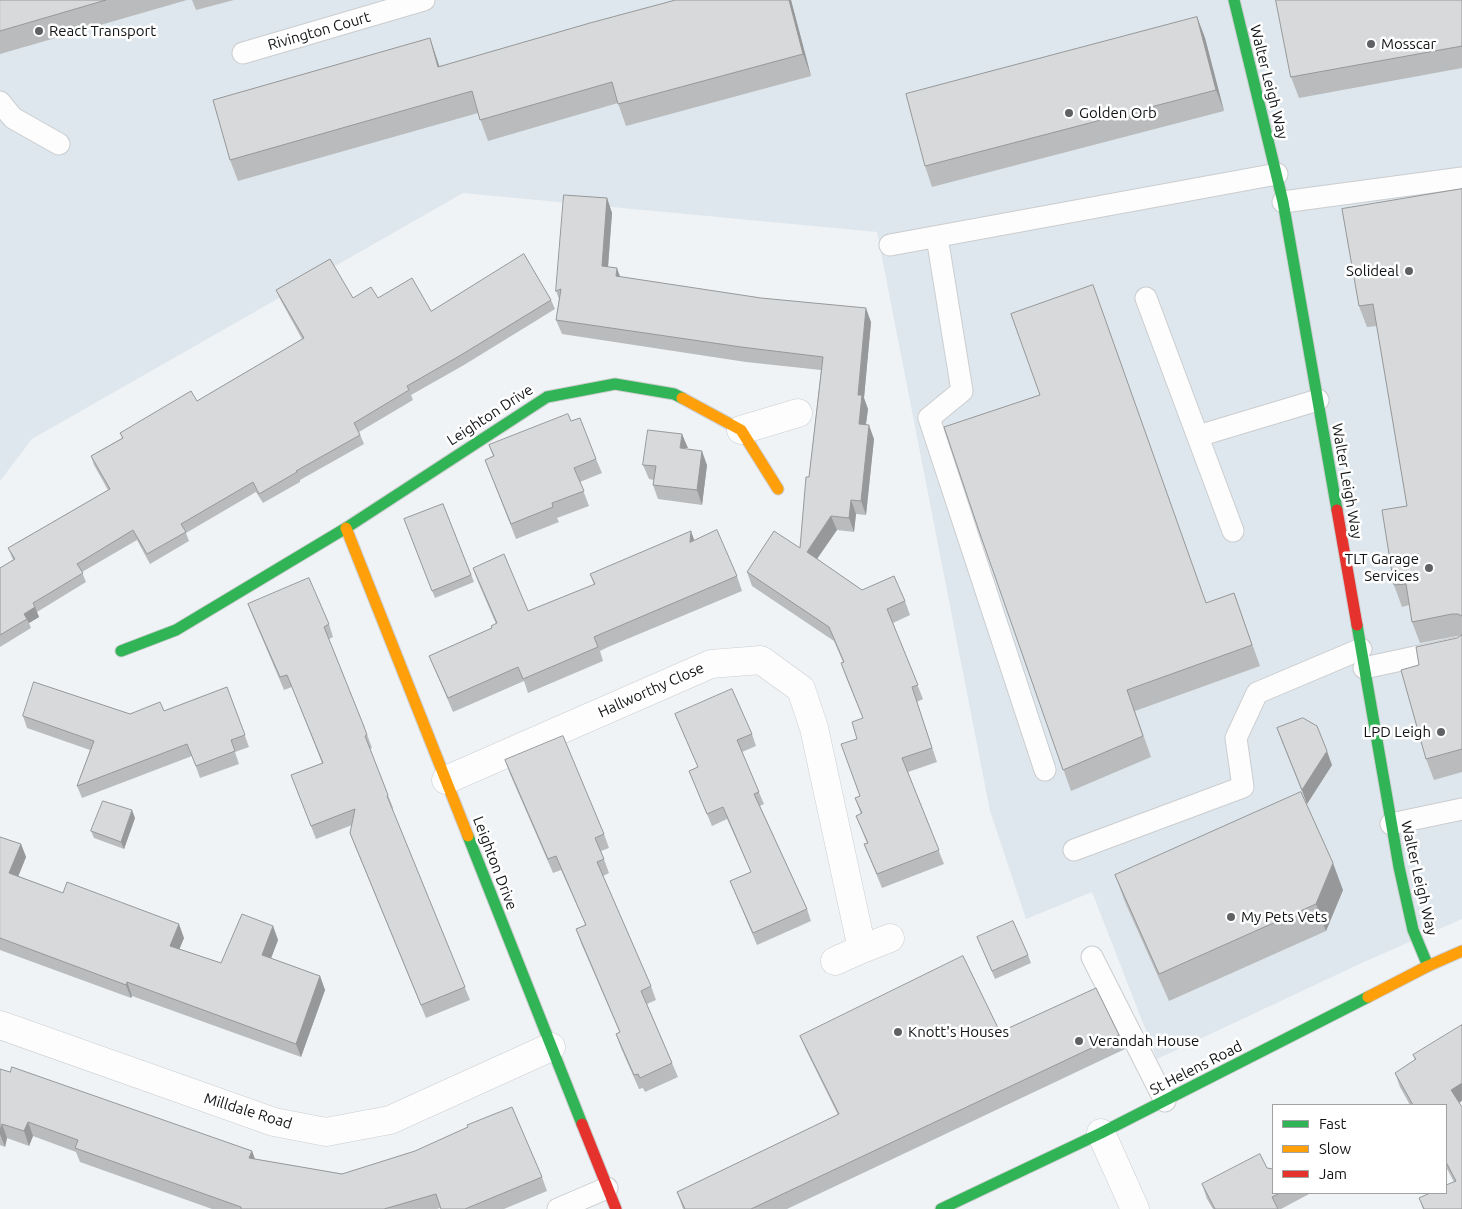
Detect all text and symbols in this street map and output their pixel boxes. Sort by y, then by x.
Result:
street label: Rivington Court [266,8,372,54]
place label: React Transport [49,22,156,40]
street label: Walter Leigh Way [1246,23,1292,141]
marker: React Transport [33,25,45,37]
place label: Mosscar [1381,35,1436,53]
marker: Mosscar [1365,38,1377,50]
place label: Golden Orb [1079,104,1157,122]
marker: Golden Orb [1063,107,1075,119]
place label: Solideal [1346,262,1399,280]
marker: Solideal [1403,265,1415,277]
street label: Leighton Drive [444,381,536,449]
street label: Walter Leigh Way [1328,422,1366,540]
place label: TLT Garage Services [1345,550,1419,585]
marker: TLT Garage Services [1423,562,1435,574]
street label: Hallworthy Close [595,659,707,721]
place label: LPD Leigh [1364,723,1431,741]
marker: LPD Leigh [1435,726,1447,738]
street label: Leighton Drive [469,814,521,912]
street label: Walter Leigh Way [1397,819,1441,937]
place label: My Pets Vets [1241,908,1327,926]
marker: My Pets Vets [1225,911,1237,923]
place label: Knott's Houses [908,1023,1009,1041]
marker: Knott's Houses [892,1026,904,1038]
place label: Verandah House [1089,1032,1199,1050]
marker: Verandah House [1073,1035,1085,1047]
street label: St Helens Road [1147,1037,1245,1099]
street label: Milldale Road [202,1089,294,1133]
legend [1272,1104,1447,1194]
text: Fast [1319,1115,1346,1132]
text: Slow [1319,1140,1351,1157]
text: Jam [1319,1165,1347,1182]

